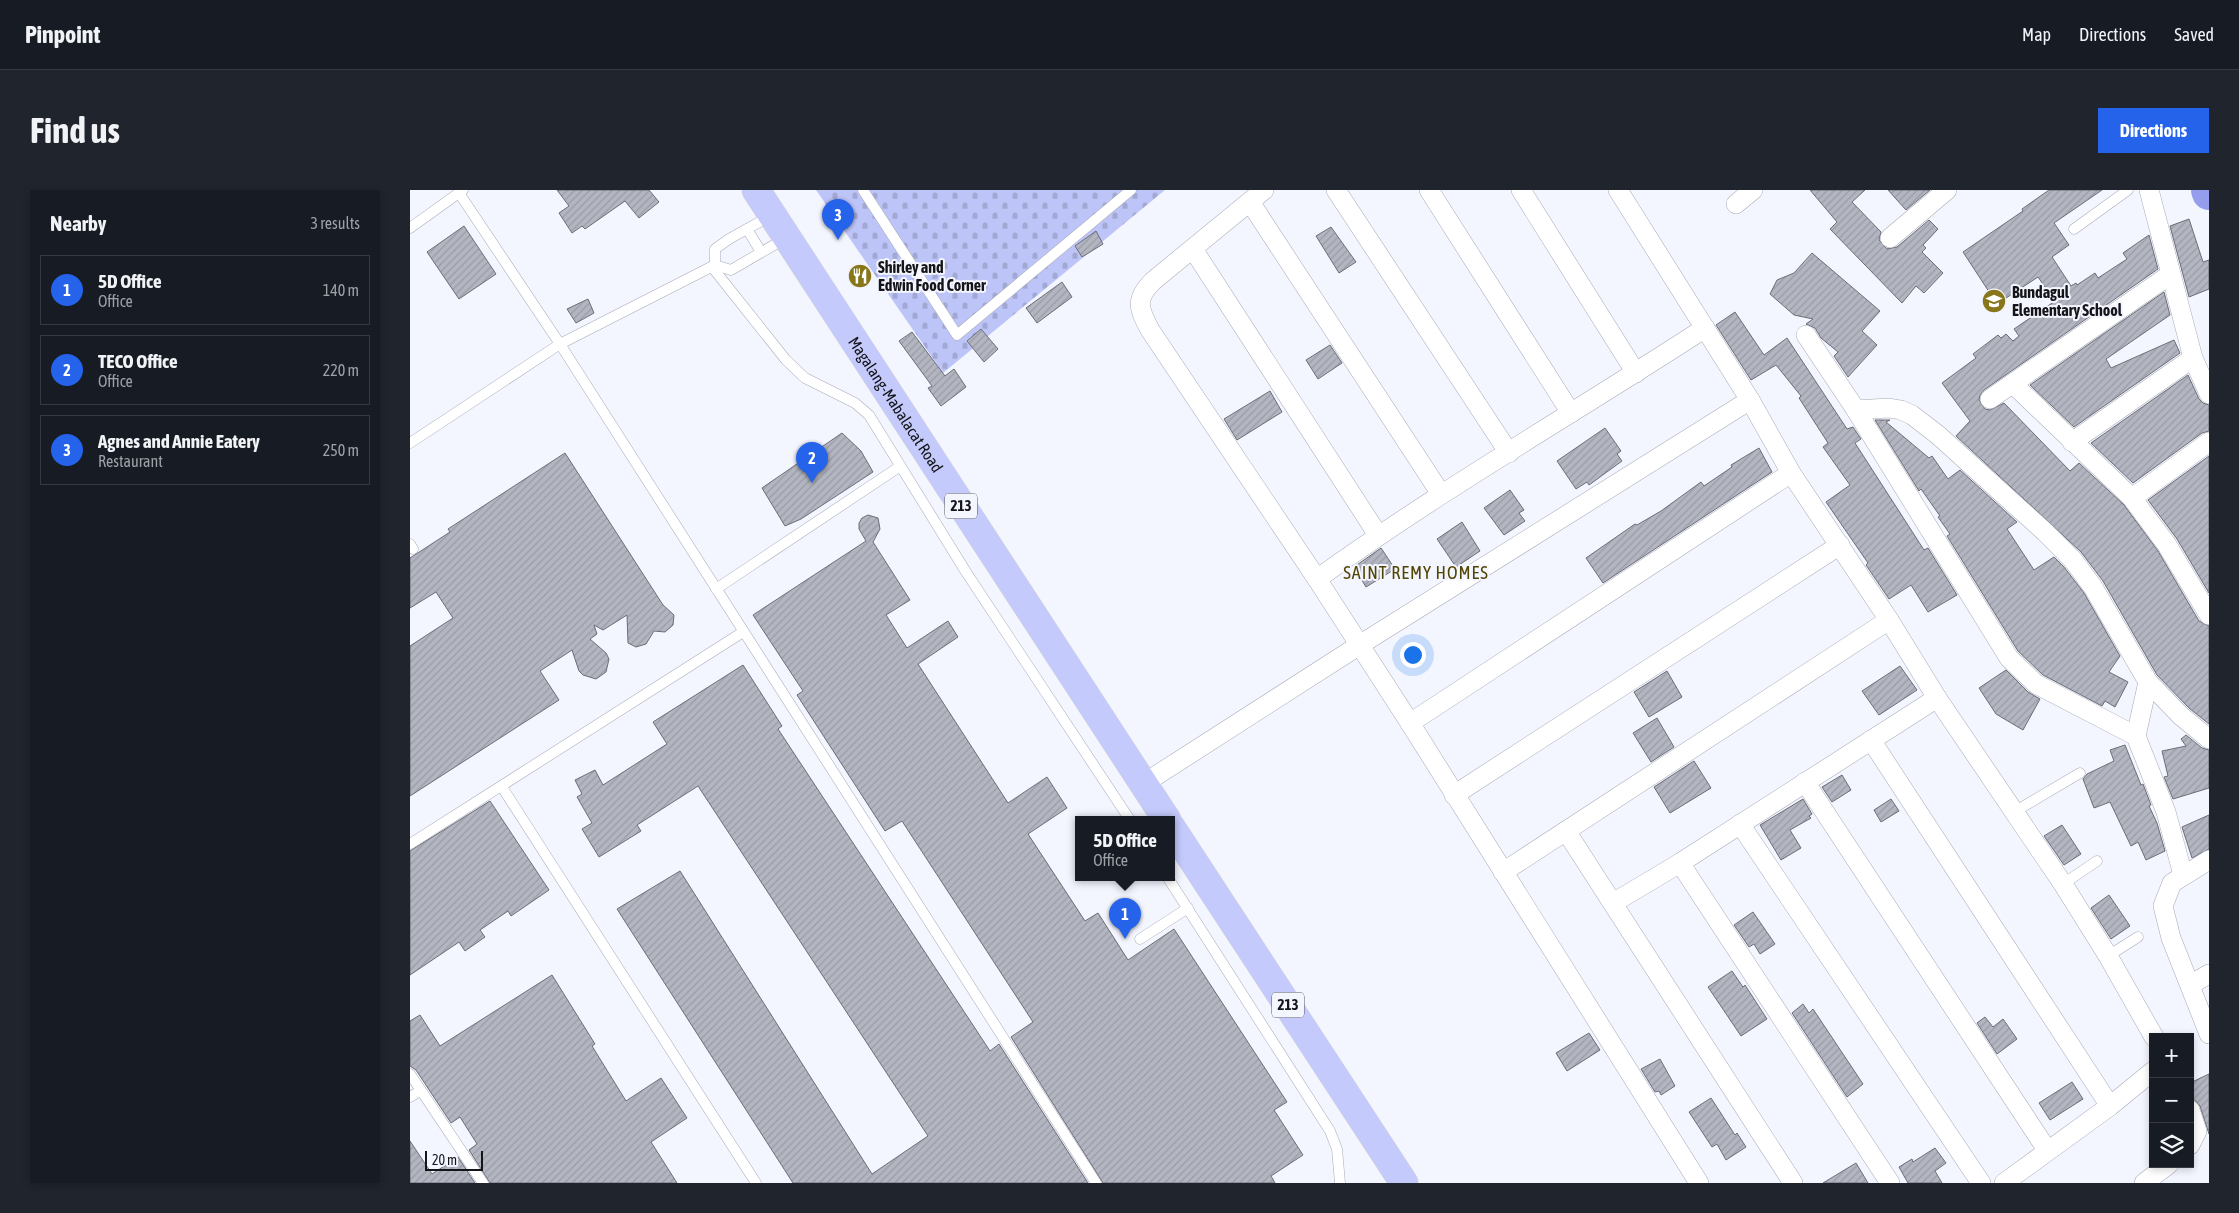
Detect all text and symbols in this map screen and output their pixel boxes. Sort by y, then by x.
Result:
text: Pinpoint [25,21,100,48]
text: Map [2022,24,2051,45]
text: Directions [2079,24,2146,45]
text: Saved [2174,24,2214,45]
button: Directions [2098,108,2209,153]
text: Find us [30,110,120,150]
pin: 3 [822,199,854,240]
text: Nearby [50,211,106,235]
text: 3 results [310,214,360,232]
place label: Shirley and Edwin Food Corner [878,258,986,294]
restaurant icon: Shirley and Edwin Food Corner [847,263,873,289]
text: 5D Office [98,270,162,292]
text: 1 [63,281,71,299]
text: 140 m [323,281,359,299]
place label: Bundagul Elementary School [2012,283,2123,319]
school or university icon: Bundagul Elementary School [1981,288,2007,314]
text: Office [98,292,133,310]
street label: Magalang-Mabalacat Road [845,333,947,476]
text: TECO Office [98,350,178,372]
text: 2 [63,361,71,379]
text: 220 m [323,361,359,379]
text: Office [98,372,133,390]
text: Agnes and Annie Eatery [98,430,260,452]
text: 3 [63,441,71,459]
text: 250 m [323,441,359,459]
pin: 2 [796,442,828,483]
text: Restaurant [98,452,163,470]
road number: 213 [945,494,977,518]
district label: SAINT REMY HOMES [1343,562,1489,583]
your location [1400,642,1426,668]
popup [1075,816,1175,881]
text: 5D Office [1093,829,1157,851]
text: Office [1093,851,1128,869]
pin: 1 [1109,898,1141,939]
road number: 213 [1272,992,1304,1018]
map controls [2149,1033,2194,1168]
button: + [2149,1033,2194,1078]
button: − [2149,1078,2194,1123]
button: layers [2149,1123,2194,1168]
scale bar [425,1148,482,1171]
text: 20 m [432,1152,457,1168]

